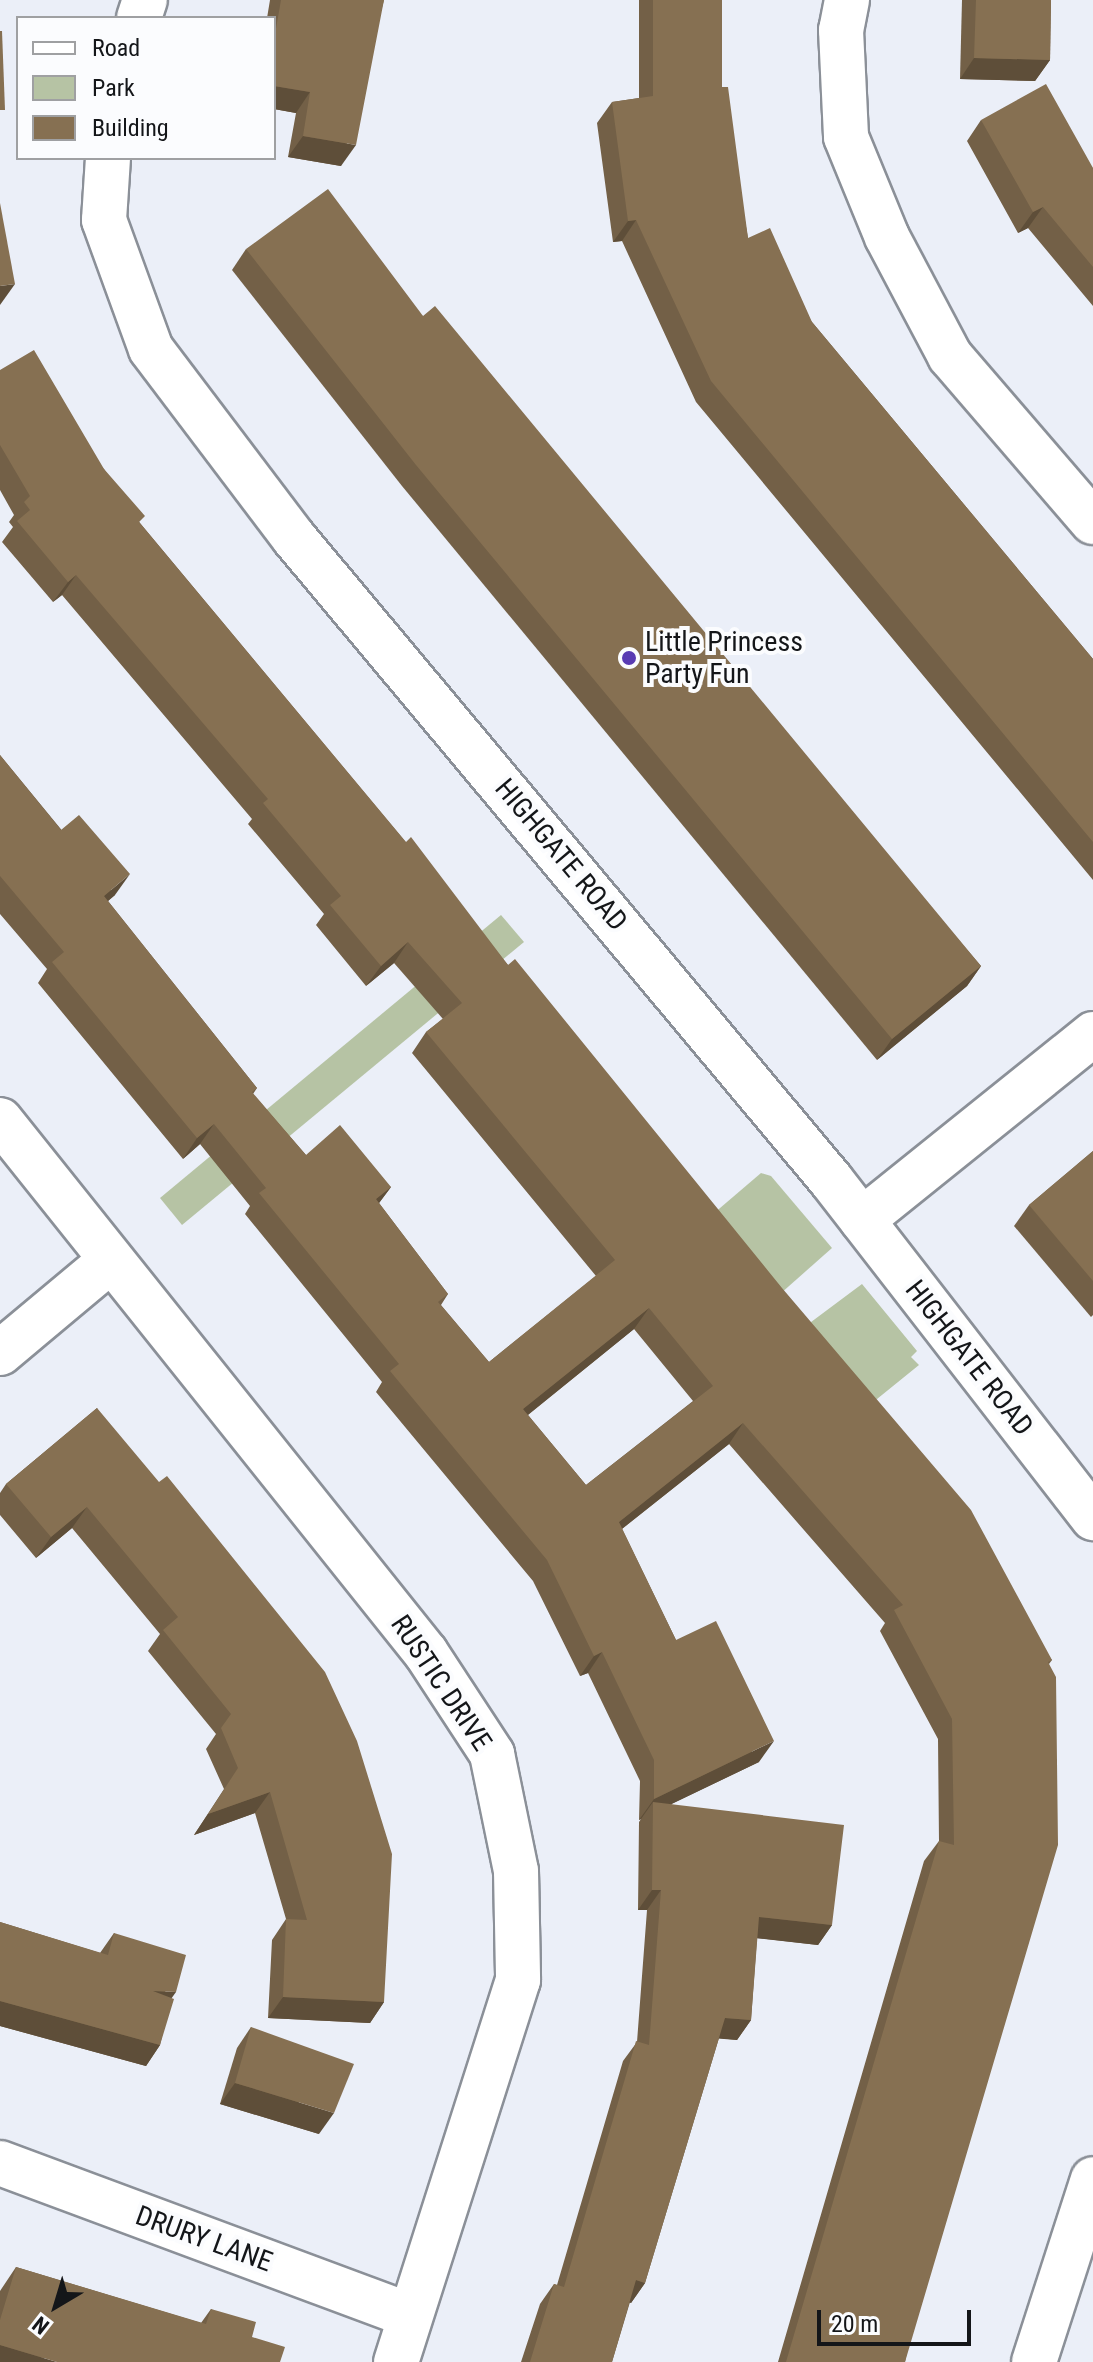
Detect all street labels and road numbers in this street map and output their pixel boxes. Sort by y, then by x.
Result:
street label: HIGHGATE ROAD [488,772,634,938]
street label: HIGHGATE ROAD [898,1274,1040,1442]
street label: RUSTIC DRIVE [383,1609,499,1757]
street label: DRURY LANE [131,2199,277,2279]

